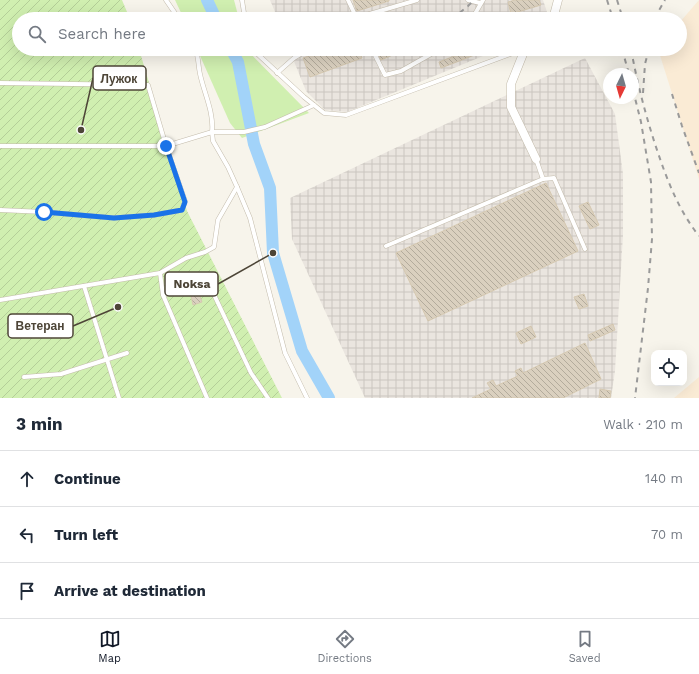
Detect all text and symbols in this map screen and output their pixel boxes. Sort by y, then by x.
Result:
search box [12,12,687,56]
icon: search [26,23,48,45]
text: Search here [58,25,146,43]
callout: Лужок [93,66,146,90]
north arrow [603,68,639,104]
text: Лужок [101,72,138,86]
route end [157,137,175,155]
route start [35,203,53,221]
callout: Noksa [165,272,218,296]
text: Noksa [174,277,210,291]
callout: Ветеран [8,314,73,338]
text: Ветеран [16,319,64,333]
map controls [651,350,687,386]
button: locate [651,350,687,386]
text: 3 min [16,414,62,434]
text: Walk · 210 m [603,417,683,432]
icon: ahead [16,468,38,490]
text: Continue [54,470,121,488]
text: 140 m [645,471,683,486]
icon: left [16,524,38,546]
text: Turn left [54,526,118,544]
text: 70 m [651,527,683,542]
icon: arrive [16,580,38,602]
text: Arrive at destination [54,582,206,600]
tab: Map [98,628,121,665]
tab: Directions [318,628,372,665]
tab: Saved [569,628,601,665]

